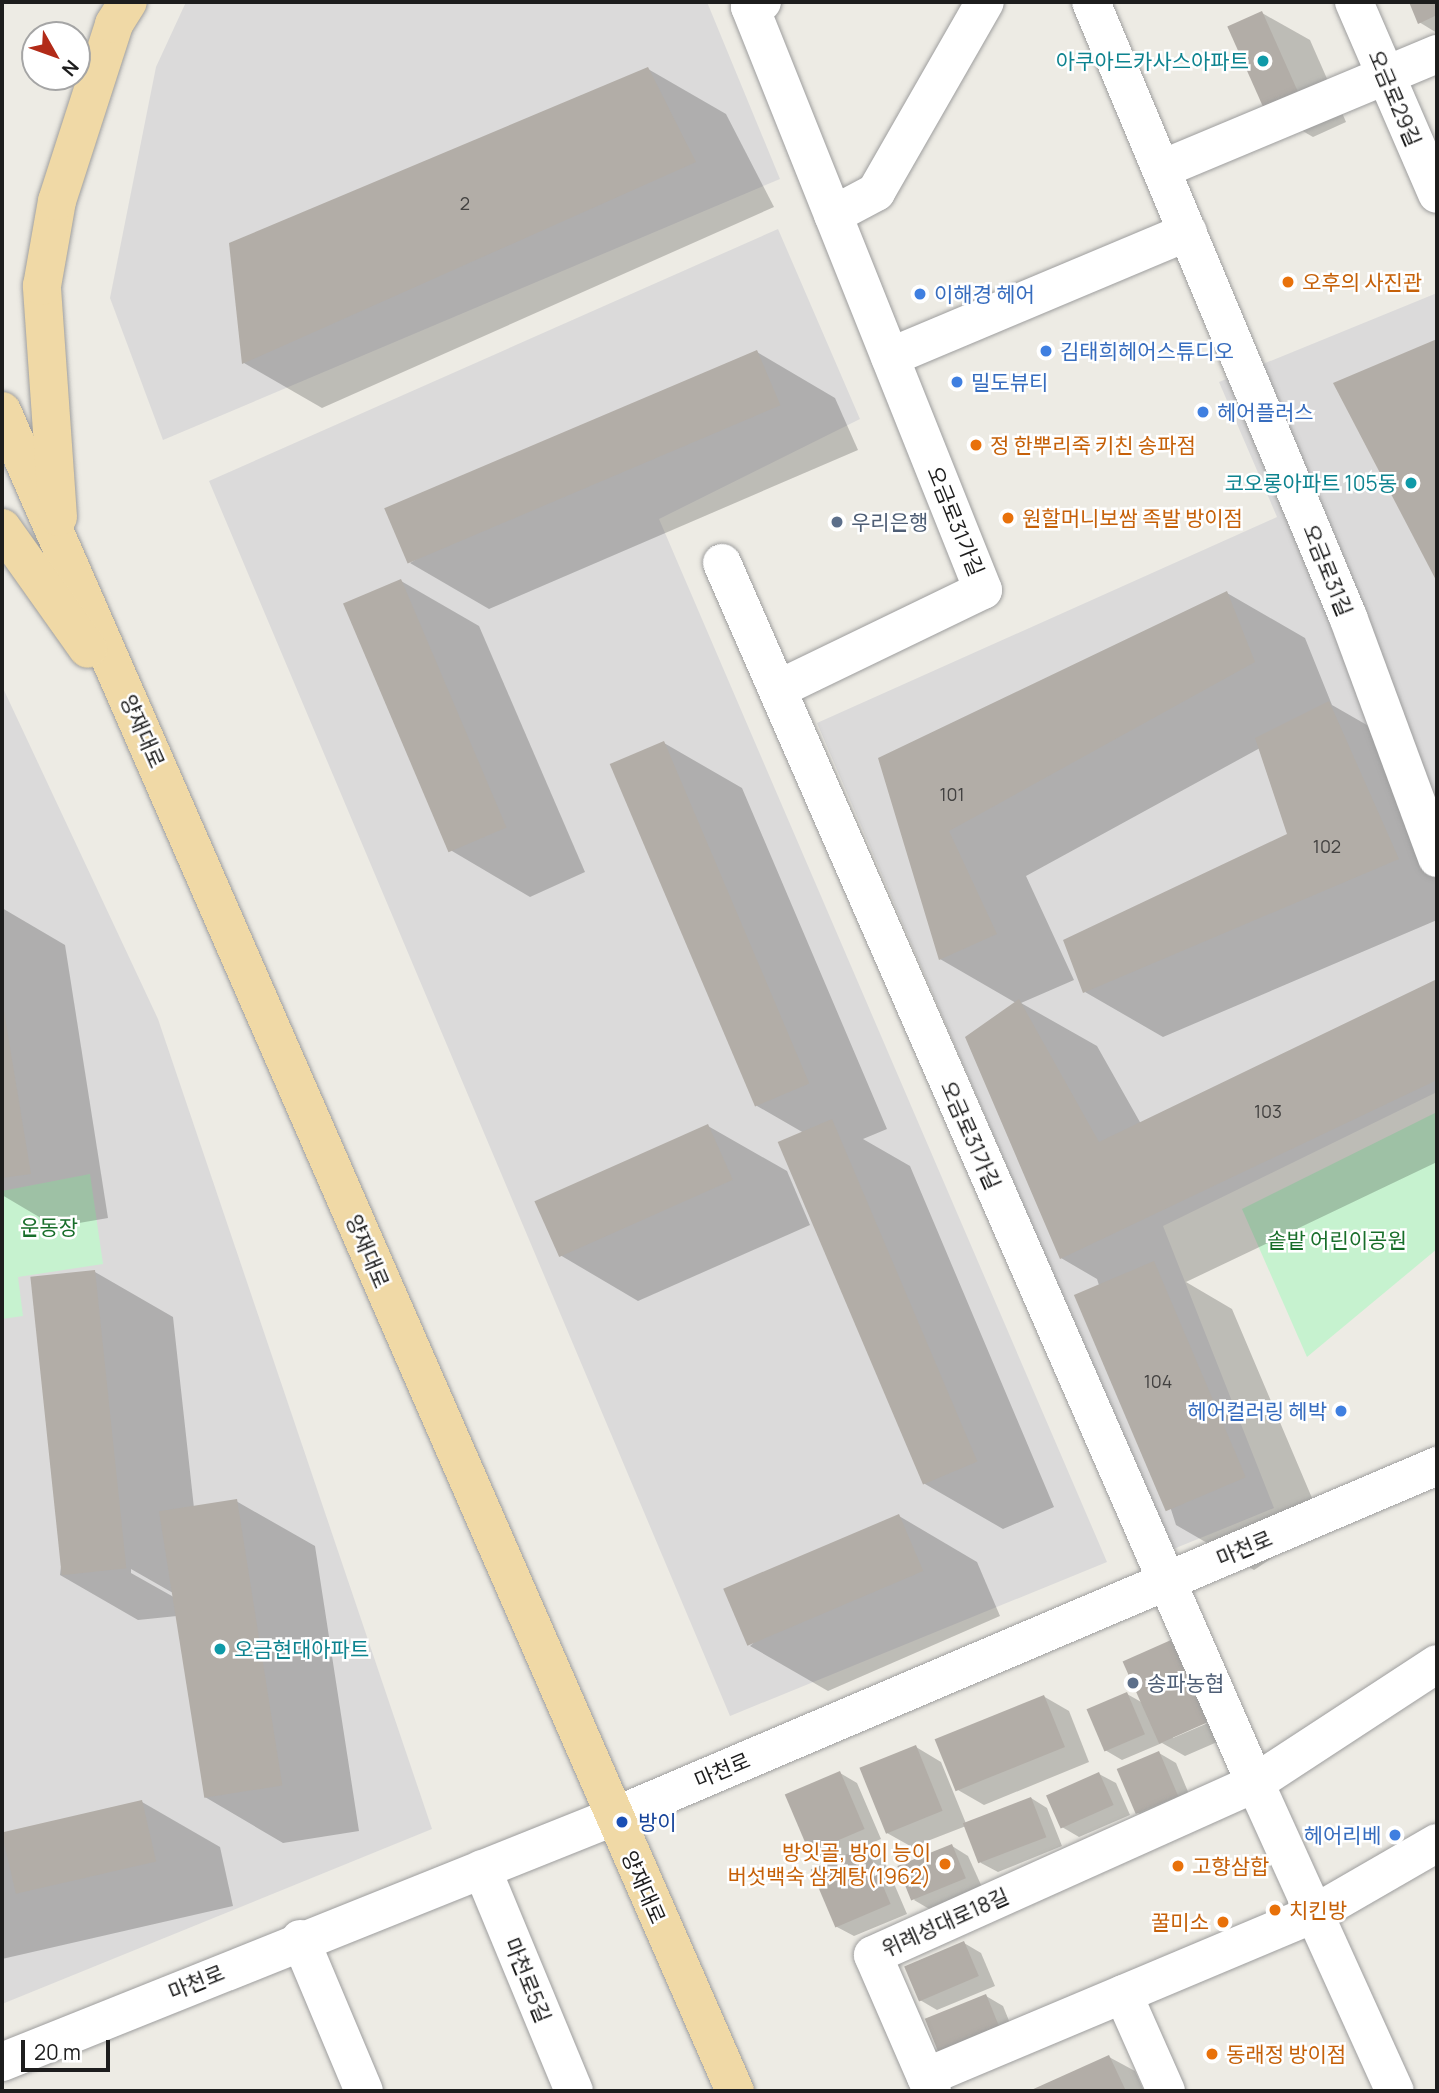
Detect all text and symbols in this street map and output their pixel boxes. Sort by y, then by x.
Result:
north arrow [21,21,91,91]
street label: 오금로29길 [1363,46,1427,150]
place label: 아쿠아드카사스아파트 [1056,48,1249,74]
marker: 아쿠아드카사스아파트 [1255,53,1271,69]
text: N [56,55,85,82]
house number: 2 [460,192,470,214]
place label: 오후의 사진관 [1302,269,1422,295]
marker: 오후의 사진관 [1280,274,1296,290]
place label: 이해경 헤어 [934,281,1035,307]
marker: 이해경 헤어 [912,286,928,302]
place label: 김태희헤어스튜디오 [1060,338,1234,364]
marker: 김태희헤어스튜디오 [1038,343,1054,359]
place label: 밀도뷰티 [971,369,1048,395]
marker: 밀도뷰티 [949,374,965,390]
place label: 헤어플러스 [1217,399,1314,425]
marker: 헤어플러스 [1195,404,1211,420]
place label: 정 한뿌리죽 키친 송파점 [990,432,1196,458]
marker: 정 한뿌리죽 키친 송파점 [968,437,984,453]
street label: 오금로31가길 [923,462,989,580]
place label: 코오롱아파트 105동 [1224,470,1397,496]
marker: 코오롱아파트 105동 [1403,475,1419,491]
place label: 원할머니보쌈 족발 방이점 [1022,505,1243,531]
place label: 우리은행 [851,509,928,535]
marker: 원할머니보쌈 족발 방이점 [1000,510,1016,526]
marker: 우리은행 [829,514,845,530]
street label: 오금로31길 [1298,520,1358,620]
street label: 양재대로 [116,691,170,771]
house number: 101 [939,783,965,805]
house number: 102 [1313,835,1341,857]
street label: 오금로31가길 [936,1077,1006,1193]
house number: 103 [1254,1100,1282,1122]
street label: 양재대로 [341,1211,395,1291]
park label: 운동장 [20,1214,78,1240]
park label: 솥밭 어린이공원 [1267,1227,1407,1253]
house number: 104 [1144,1370,1172,1392]
place label: 헤어컬러링 헤박 [1188,1398,1327,1424]
marker: 헤어컬러링 헤박 [1333,1403,1349,1419]
street label: 마천로 [1212,1525,1276,1571]
place label: 오금현대아파트 [234,1636,369,1662]
marker: 오금현대아파트 [212,1641,228,1657]
place label: 송파농협 [1147,1670,1224,1696]
marker: 송파농협 [1125,1675,1141,1691]
street label: 마천로 [690,1747,754,1793]
place label: 방이 [638,1809,677,1835]
marker: 방이 [612,1812,632,1832]
place label: 헤어리베 [1304,1822,1381,1848]
marker: 헤어리베 [1387,1827,1403,1843]
place label: 방잇골, 방이 능이 버섯백숙 삼계탕(1962) [727,1839,931,1889]
street label: 양재대로 [617,1847,671,1927]
place label: 고향삼합 [1192,1853,1269,1879]
marker: 방잇골, 방이 능이 버섯백숙 삼계탕(1962) [937,1856,953,1872]
marker: 고향삼합 [1170,1858,1186,1874]
street label: 위례성대로18길 [878,1883,1012,1961]
place label: 치킨방 [1289,1897,1347,1923]
marker: 치킨방 [1267,1902,1283,1918]
place label: 꿀미소 [1151,1909,1209,1935]
marker: 꿀미소 [1215,1914,1231,1930]
street label: 마천로5길 [500,1934,556,2026]
street label: 마천로 [164,1959,228,2005]
scale bar [24,2026,114,2070]
text: 20 m [34,2038,81,2066]
place label: 동래정 방이점 [1226,2041,1346,2067]
marker: 동래정 방이점 [1204,2046,1220,2062]

